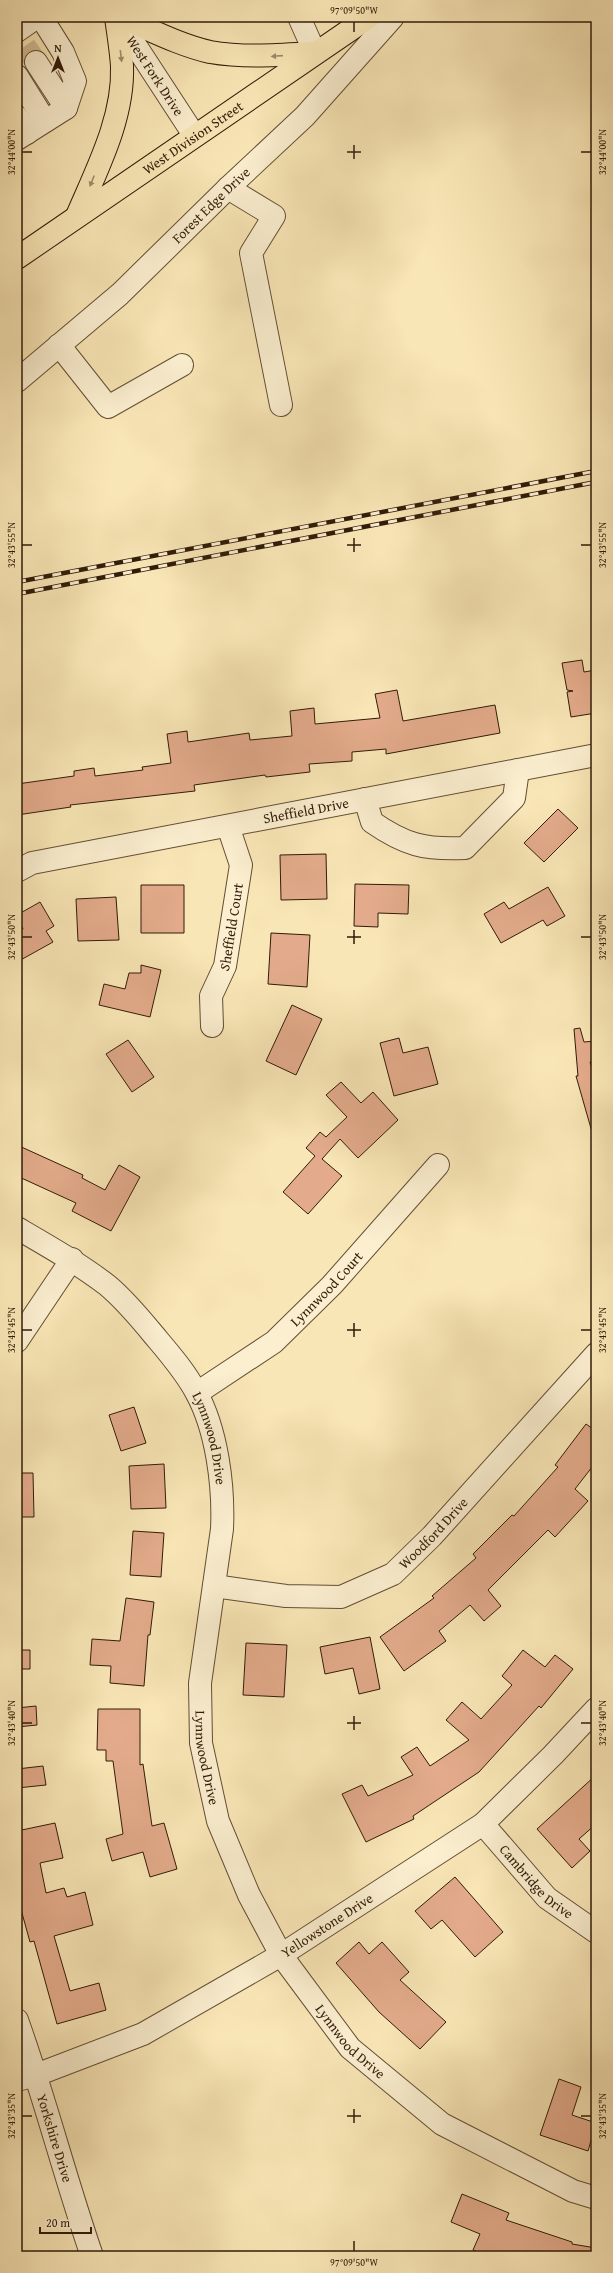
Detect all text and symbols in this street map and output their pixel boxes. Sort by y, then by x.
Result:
text: 97°09'50"W [330,3,378,18]
street label: West Fork Drive [122,31,189,120]
north arrow [38,38,78,78]
text: N [54,40,62,56]
one-way arrow [117,50,124,62]
one-way arrow [271,52,283,59]
street label: West Division Street [138,96,247,179]
text: 32°44'00"N [4,129,19,175]
text: 32°44'00"N [595,129,610,175]
street label: Forest Edge Drive [167,162,255,248]
one-way arrow [88,175,94,187]
text: 32°43'55"N [4,522,19,568]
text: 32°43'55"N [595,522,610,568]
street label: Sheffield Drive [262,792,351,829]
street label: Sheffield Court [214,881,248,974]
text: 32°43'50"N [4,914,19,960]
text: 32°43'50"N [595,914,610,960]
street label: Lynnwood Court [286,1247,367,1331]
text: 32°43'45"N [4,1307,19,1353]
text: 32°43'45"N [595,1307,610,1353]
street label: Lynnwood Drive [188,1388,231,1486]
street label: Woodford Drive [394,1492,473,1573]
text: 32°43'40"N [4,1700,19,1746]
text: 32°43'40"N [595,1700,610,1746]
street label: Lynnwood Drive [190,1710,224,1807]
street label: Cambridge Drive [495,1840,578,1924]
street label: Yellowstone Drive [277,1888,377,1962]
street label: Lynnwood Drive [311,2000,390,2083]
street label: Yorkshire Drive [32,2091,78,2185]
text: 32°43'35"N [4,2093,19,2139]
text: 32°43'35"N [595,2093,610,2139]
scale bar [40,2209,91,2235]
text: 20 m [46,2214,70,2231]
text: 97°09'50"W [330,2255,378,2270]

